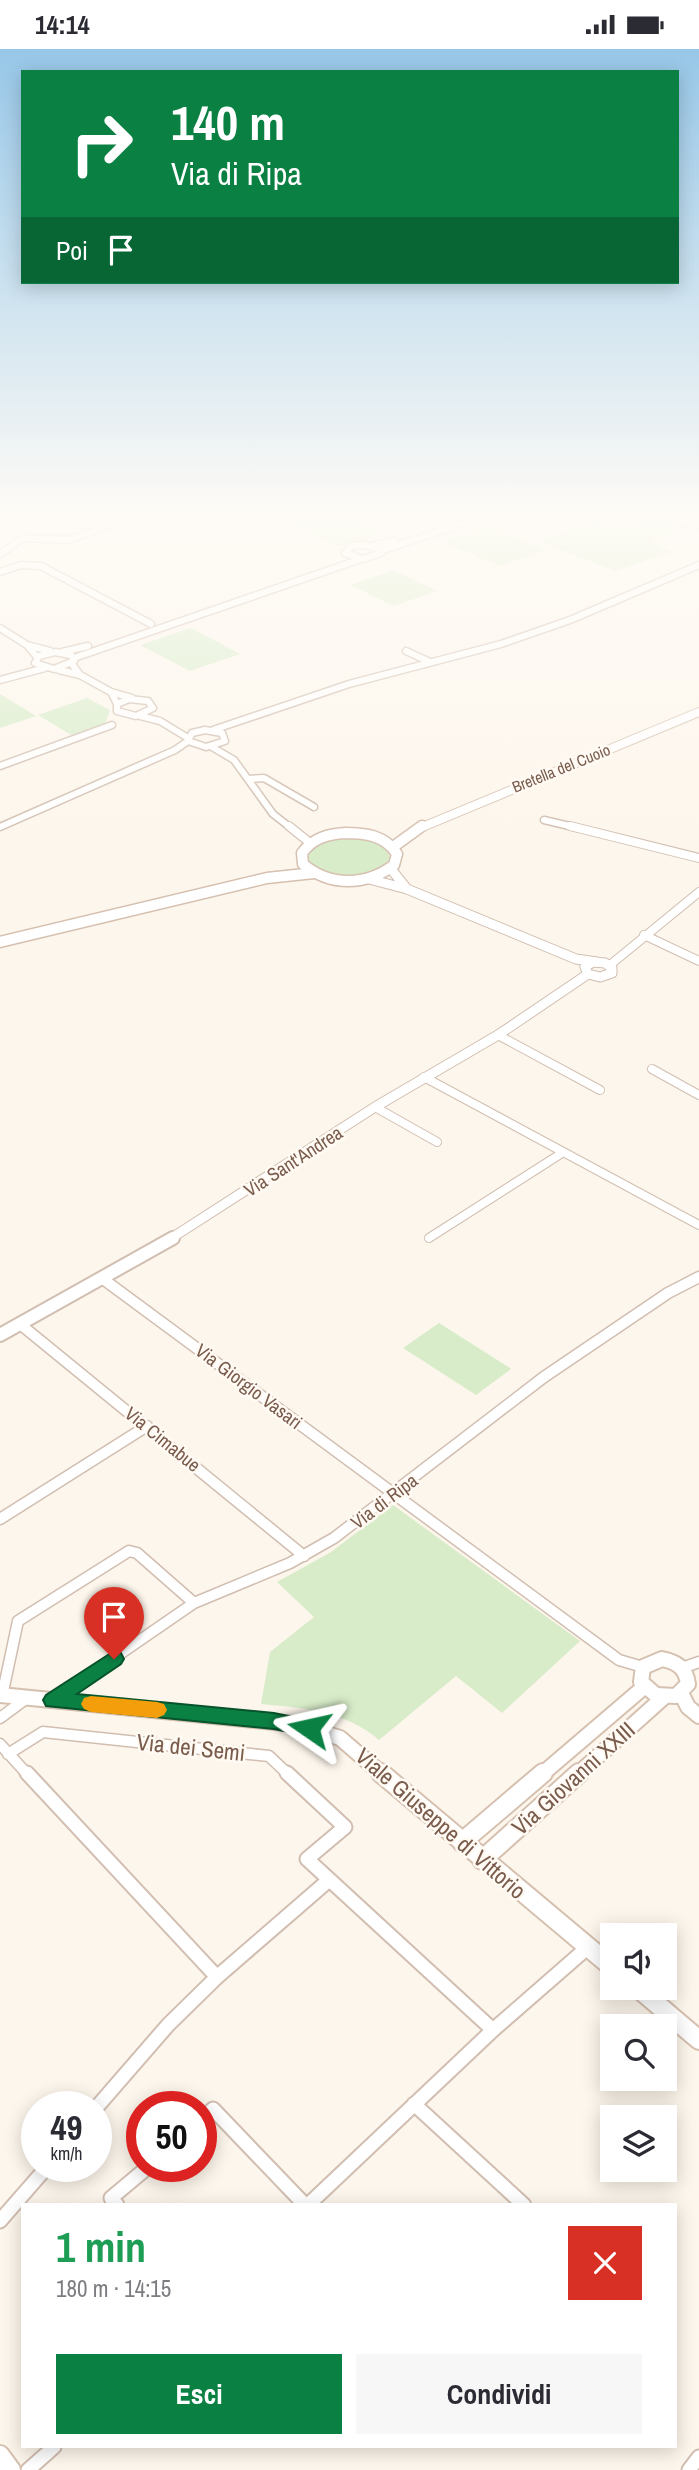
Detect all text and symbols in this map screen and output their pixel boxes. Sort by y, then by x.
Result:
text: 14:14 [35,7,90,42]
text: 140 m [171,89,285,155]
icon: right [56,98,147,189]
text: Via di Ripa [171,152,302,195]
icon: arrive [102,231,140,269]
text: Poi [56,233,88,268]
street label: Bretella del Cuoio [509,738,613,798]
street label: Via Sant'Andrea [239,1119,348,1203]
street label: Via Giorgio Vasari [190,1337,308,1435]
street label: Via Cimabue [120,1400,206,1478]
street label: Via di Ripa [345,1467,423,1535]
pin [84,1587,144,1659]
icon: arrive [95,1598,133,1636]
position arrow [272,1691,346,1765]
street label: Via Giovanni XXIII [505,1714,641,1842]
street label: Via dei Semi [135,1726,247,1768]
street label: Viale Giuseppe di Vittorio [349,1740,533,1906]
map controls [600,1923,677,2182]
button: sound [600,1923,677,2000]
button: search [600,2014,677,2091]
speed limit sign: 50 [126,2091,217,2182]
text: 49 [51,2104,82,2151]
button: layers [600,2105,677,2182]
text: km/h [51,2141,83,2166]
text: 1 min [56,2219,146,2275]
button: close [568,2226,642,2300]
text: 180 m · 14:15 [56,2273,171,2304]
button: Esci [56,2354,342,2434]
button: Condividi [356,2354,642,2434]

